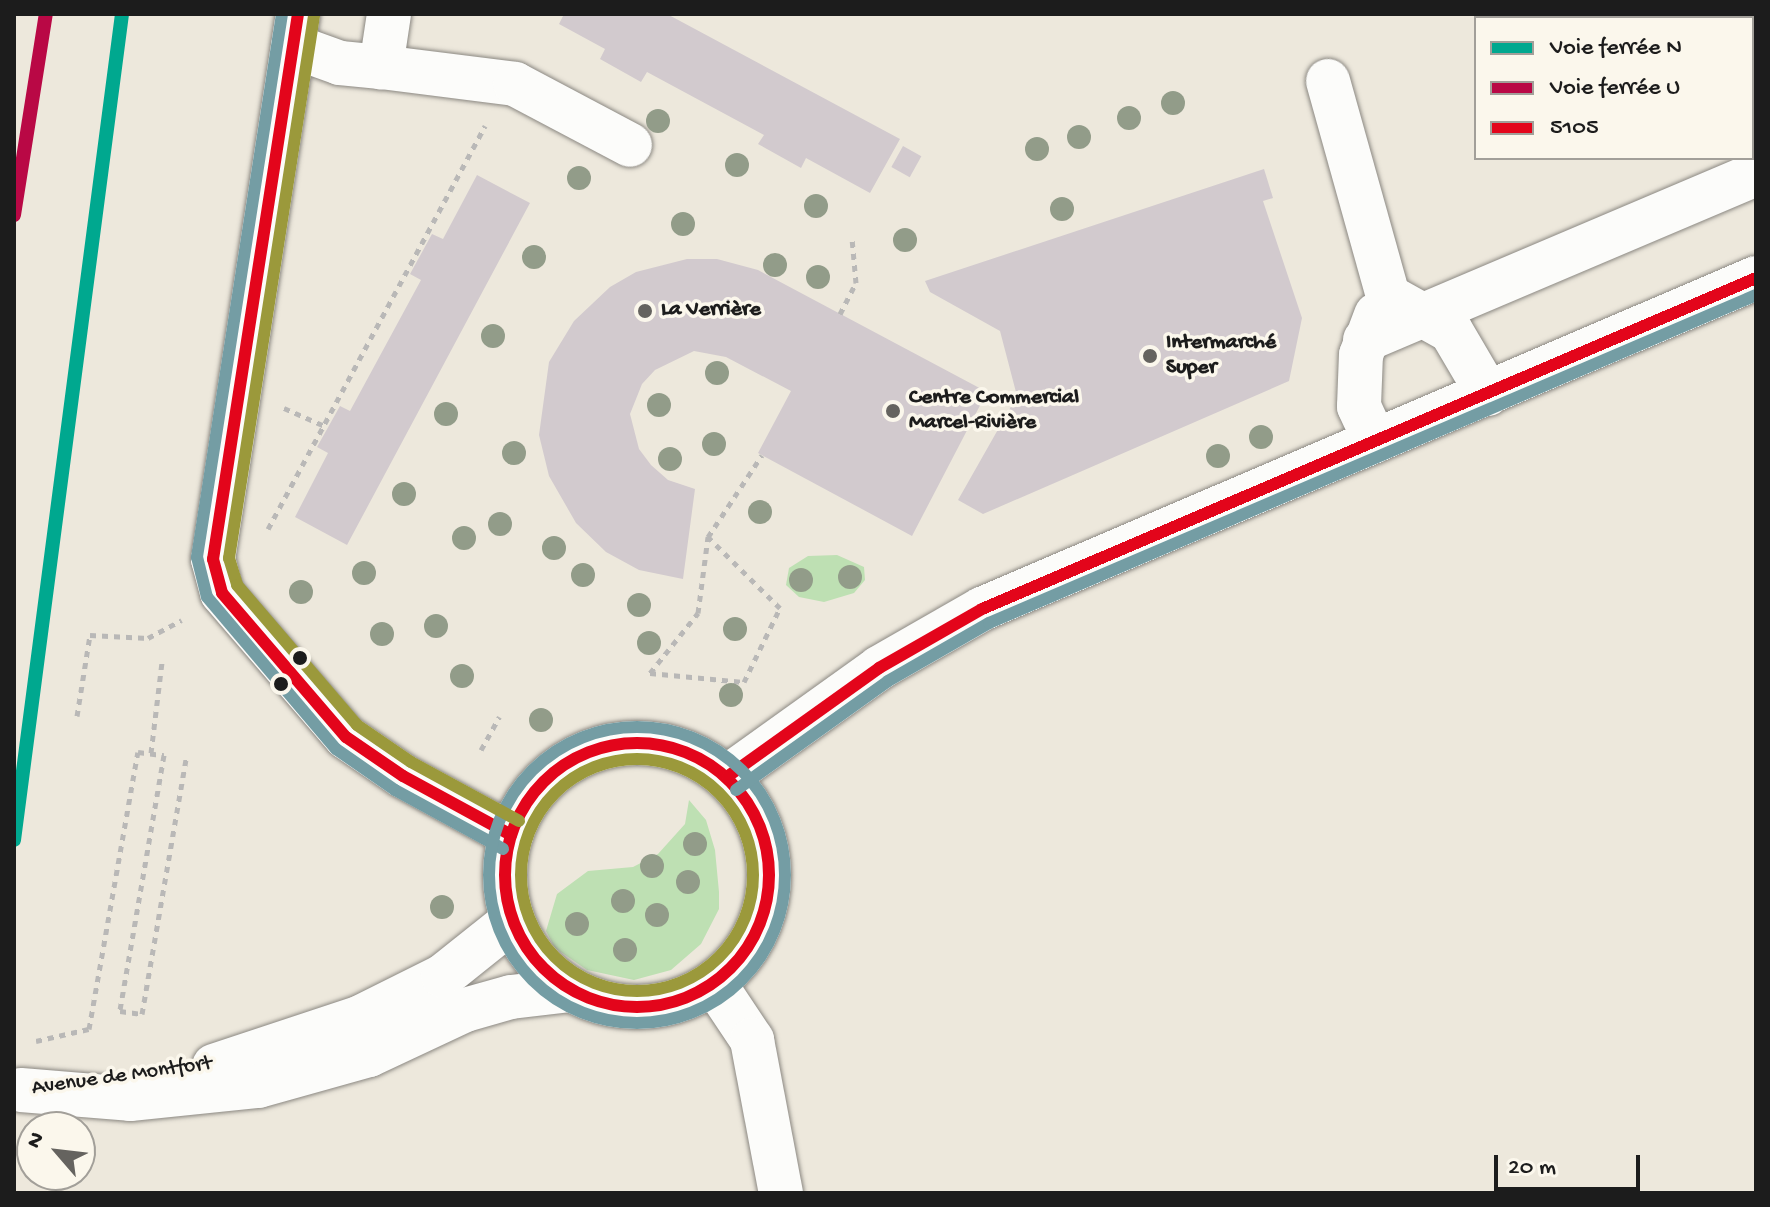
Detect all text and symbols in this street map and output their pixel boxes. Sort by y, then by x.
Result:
legend [1474,16,1754,160]
text: Voie ferrée N [1550,34,1682,63]
text: Voie ferrée U [1550,74,1680,103]
text: 5105 [1550,114,1599,143]
place label: La Verrière [661,298,761,324]
marker: La Verrière [636,302,654,320]
place label: Intermarché Super [1166,330,1276,382]
marker: Intermarché Super [1141,347,1159,365]
place label: Centre Commercial Marcel-Rivière [909,385,1079,436]
marker: Centre Commercial Marcel-Rivière [884,402,902,420]
unlabelled marker [292,650,308,666]
unlabelled marker [273,676,289,692]
street label: Avenue de Montfort [30,1051,214,1103]
north arrow [16,1111,96,1191]
text: N [22,1128,51,1153]
scale bar [1498,1139,1644,1189]
text: 20 m [1508,1154,1556,1183]

